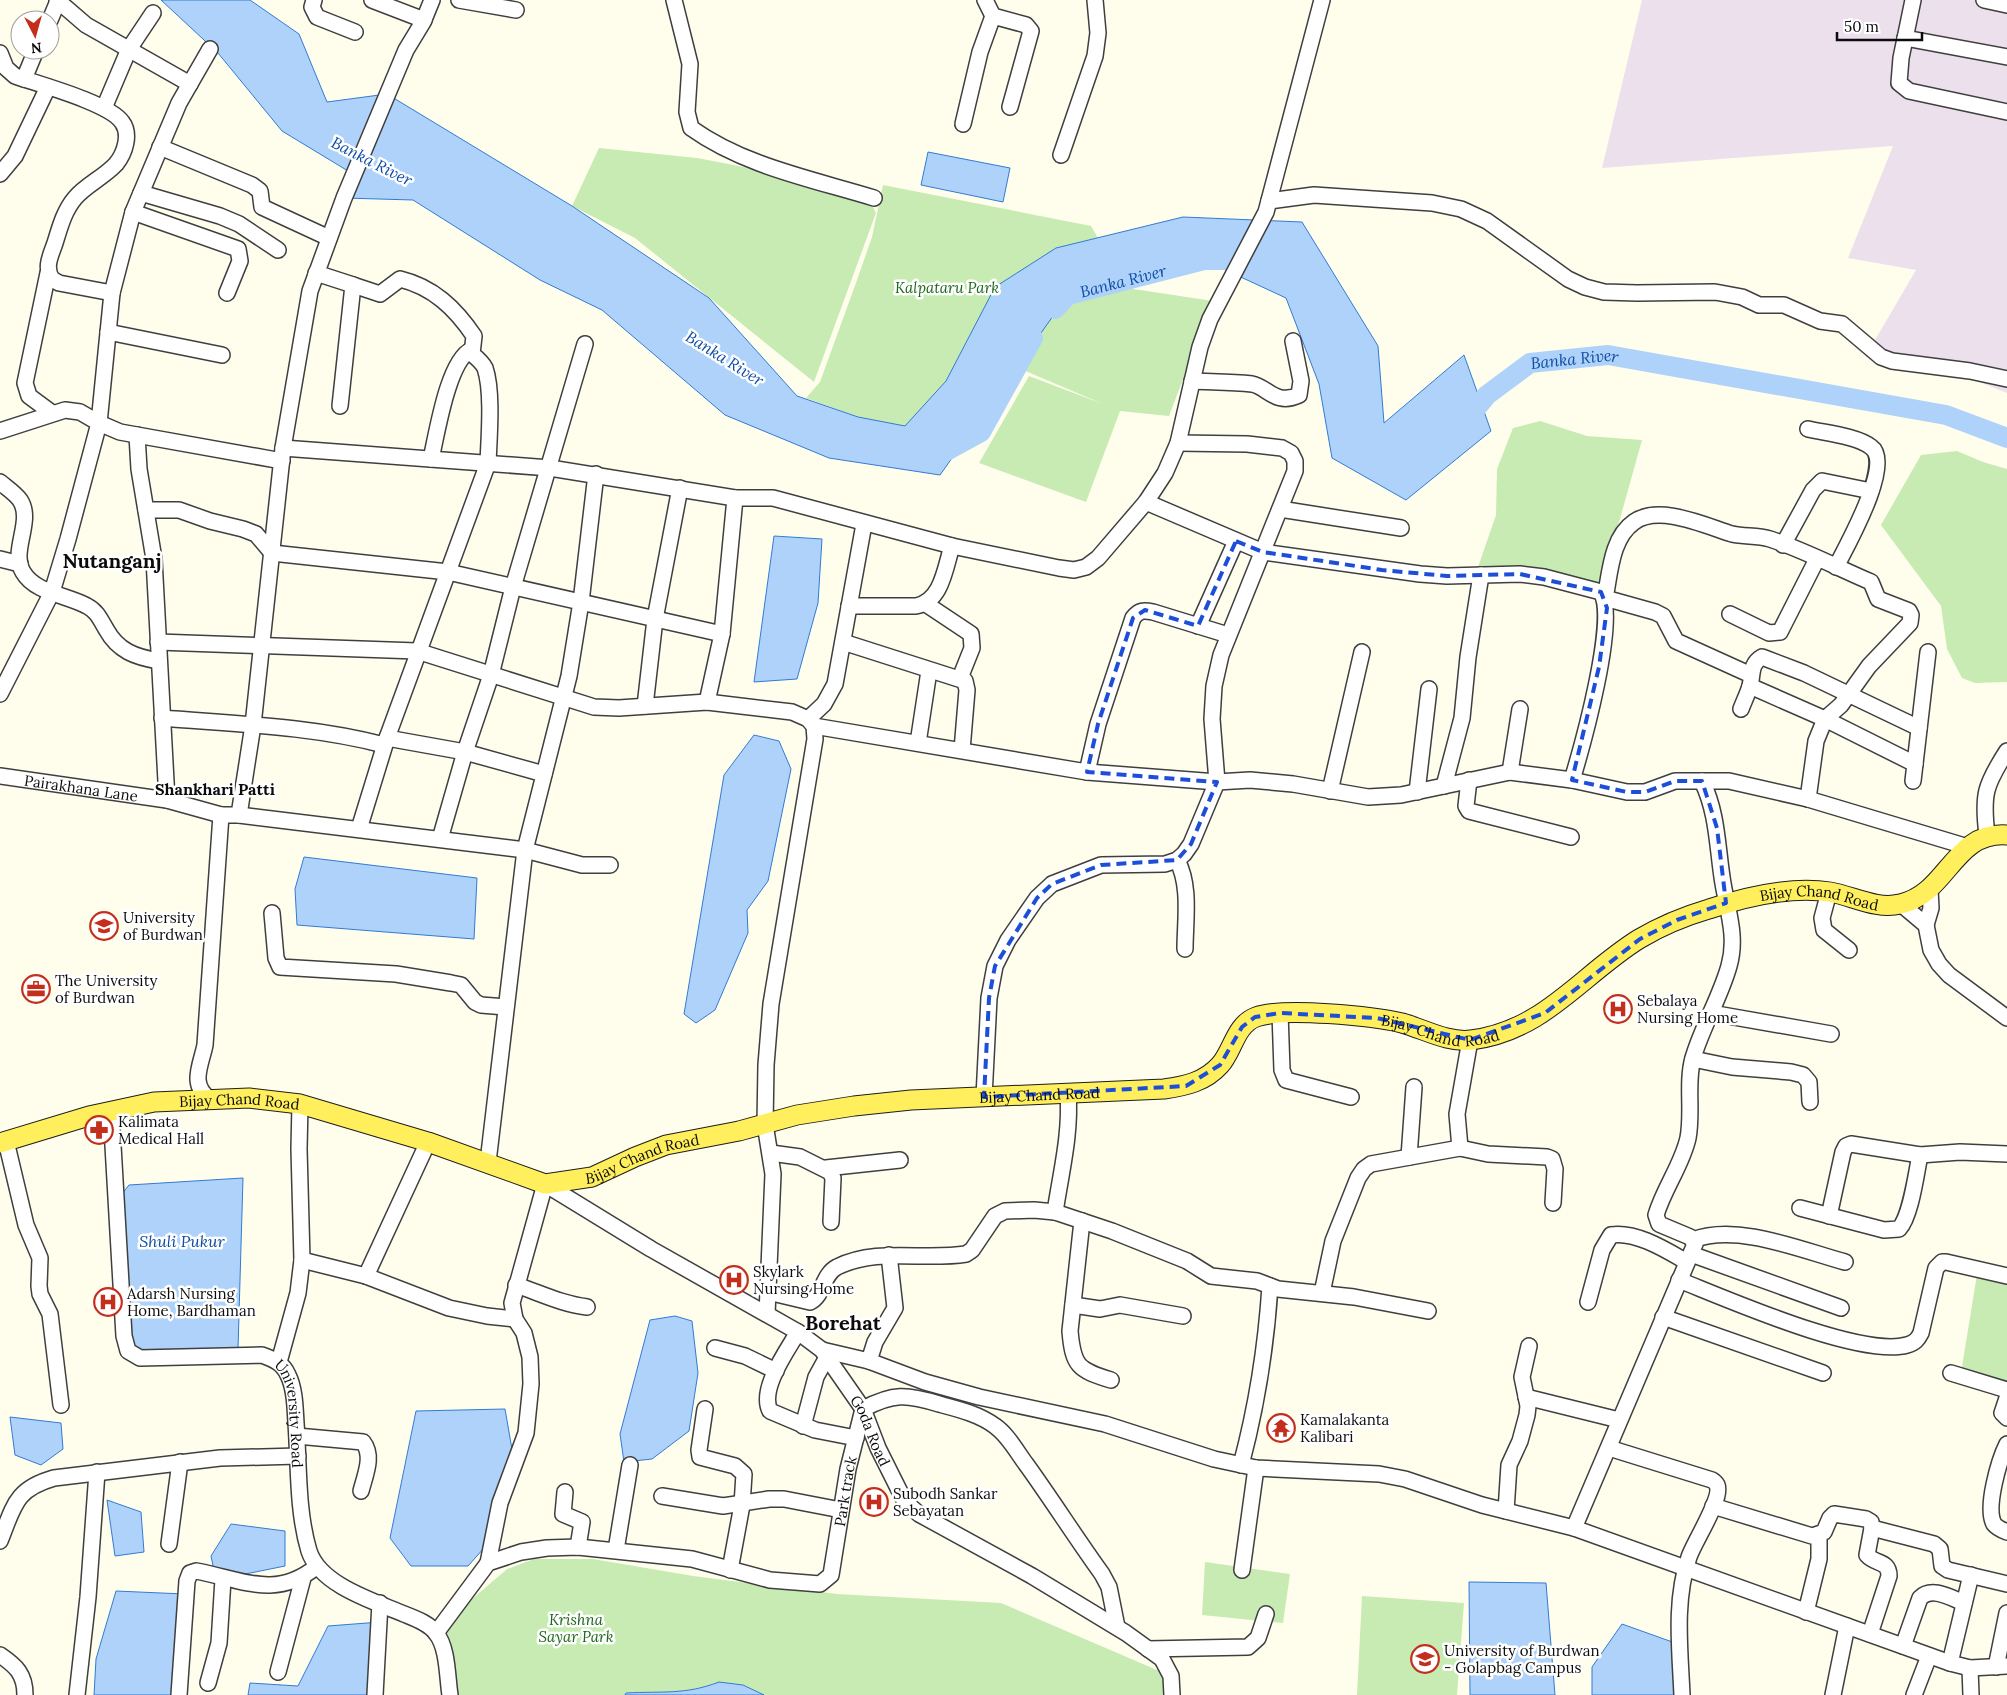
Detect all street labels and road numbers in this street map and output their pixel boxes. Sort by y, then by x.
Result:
street label: Pairakhana Lane [23,770,139,805]
street label: Bijay Chand Road [1758,881,1880,914]
street label: Bijay Chand Road [1380,1010,1501,1050]
street label: Bijay Chand Road [979,1082,1100,1107]
street label: Bijay Chand Road [179,1088,301,1113]
street label: Bijay Chand Road [584,1129,701,1187]
street label: University Road [271,1355,308,1468]
street label: Goda Road [847,1391,895,1469]
street label: Park track [829,1454,860,1528]

